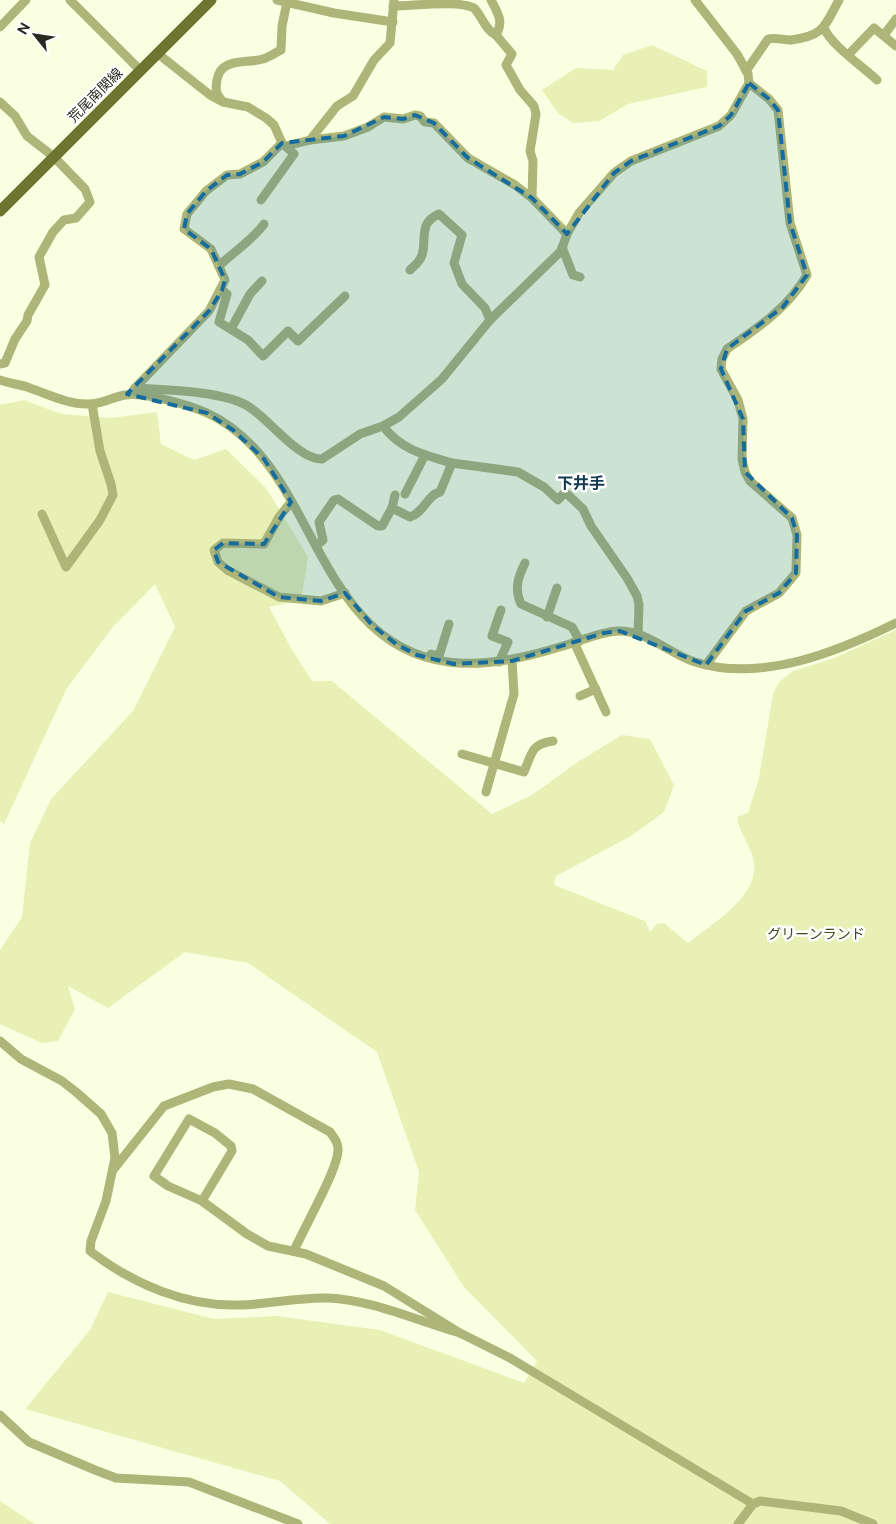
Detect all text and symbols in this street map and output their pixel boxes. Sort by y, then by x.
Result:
north arrow [10,10,60,60]
text: N [14,20,33,37]
street label: 荒尾南関線 [65,65,125,125]
district label: 下井手 [557,474,605,493]
park label: グリーンランド [767,926,865,942]

